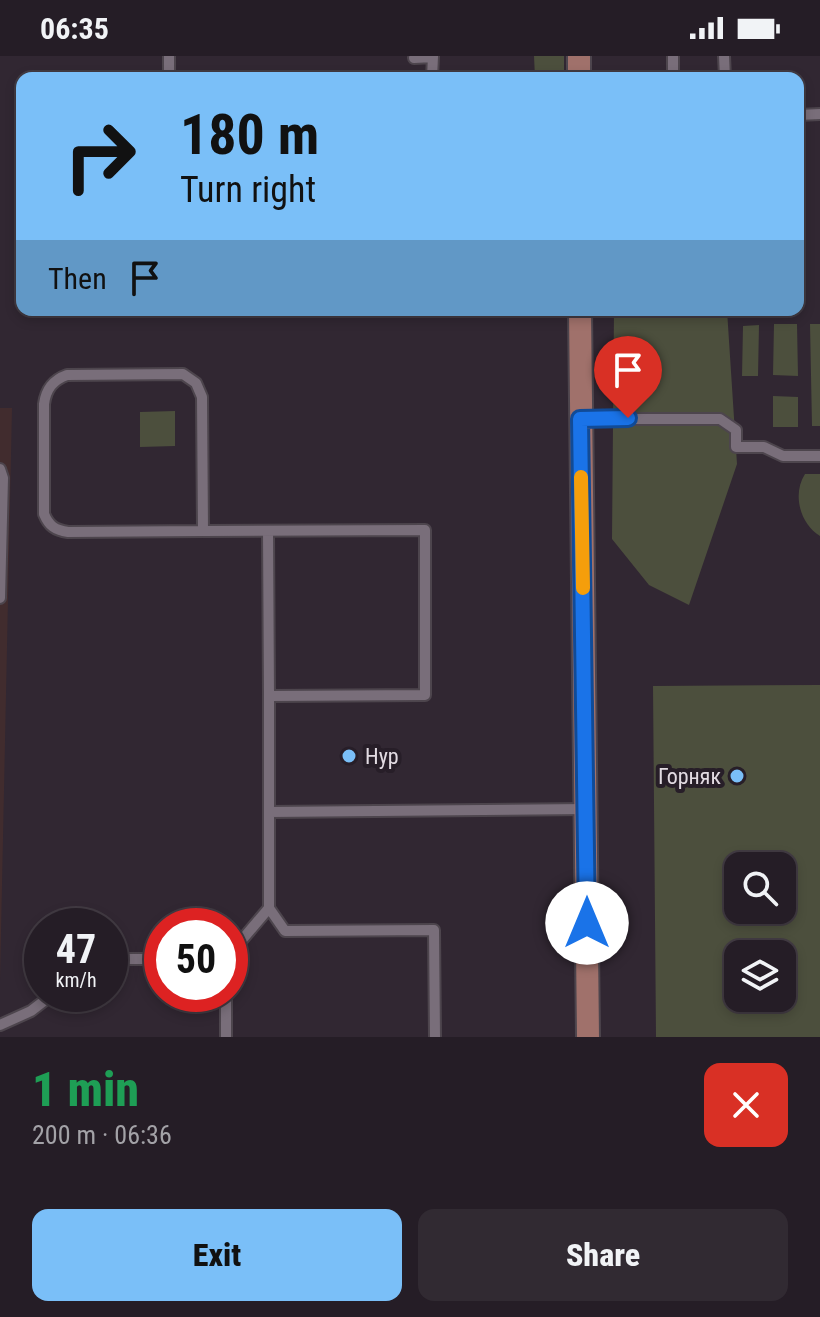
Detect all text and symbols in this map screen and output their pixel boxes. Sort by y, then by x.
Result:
text: 06:35 [40,11,109,46]
text: 180 m [180,102,319,168]
icon: right [48,104,152,208]
text: Turn right [180,169,316,211]
icon: arrive [123,256,167,300]
text: Then [48,261,107,296]
pin [594,336,662,418]
icon: arrive [606,348,650,392]
place label: Нур [365,744,399,769]
marker: Нур [340,747,358,765]
place label: Горняк [658,764,721,789]
marker: Горняк [728,767,746,785]
map controls [724,852,796,1012]
button: search [724,852,796,924]
position arrow [545,881,629,965]
speed limit sign: 50 [144,908,248,1012]
text: 47 [56,926,96,973]
button: layers [724,940,796,1012]
text: km/h [55,968,97,992]
text: 1 min [32,1061,139,1118]
button: close [704,1063,788,1147]
text: 200 m · 06:36 [32,1120,172,1150]
button: Exit [32,1209,402,1301]
button: Share [418,1209,788,1301]

